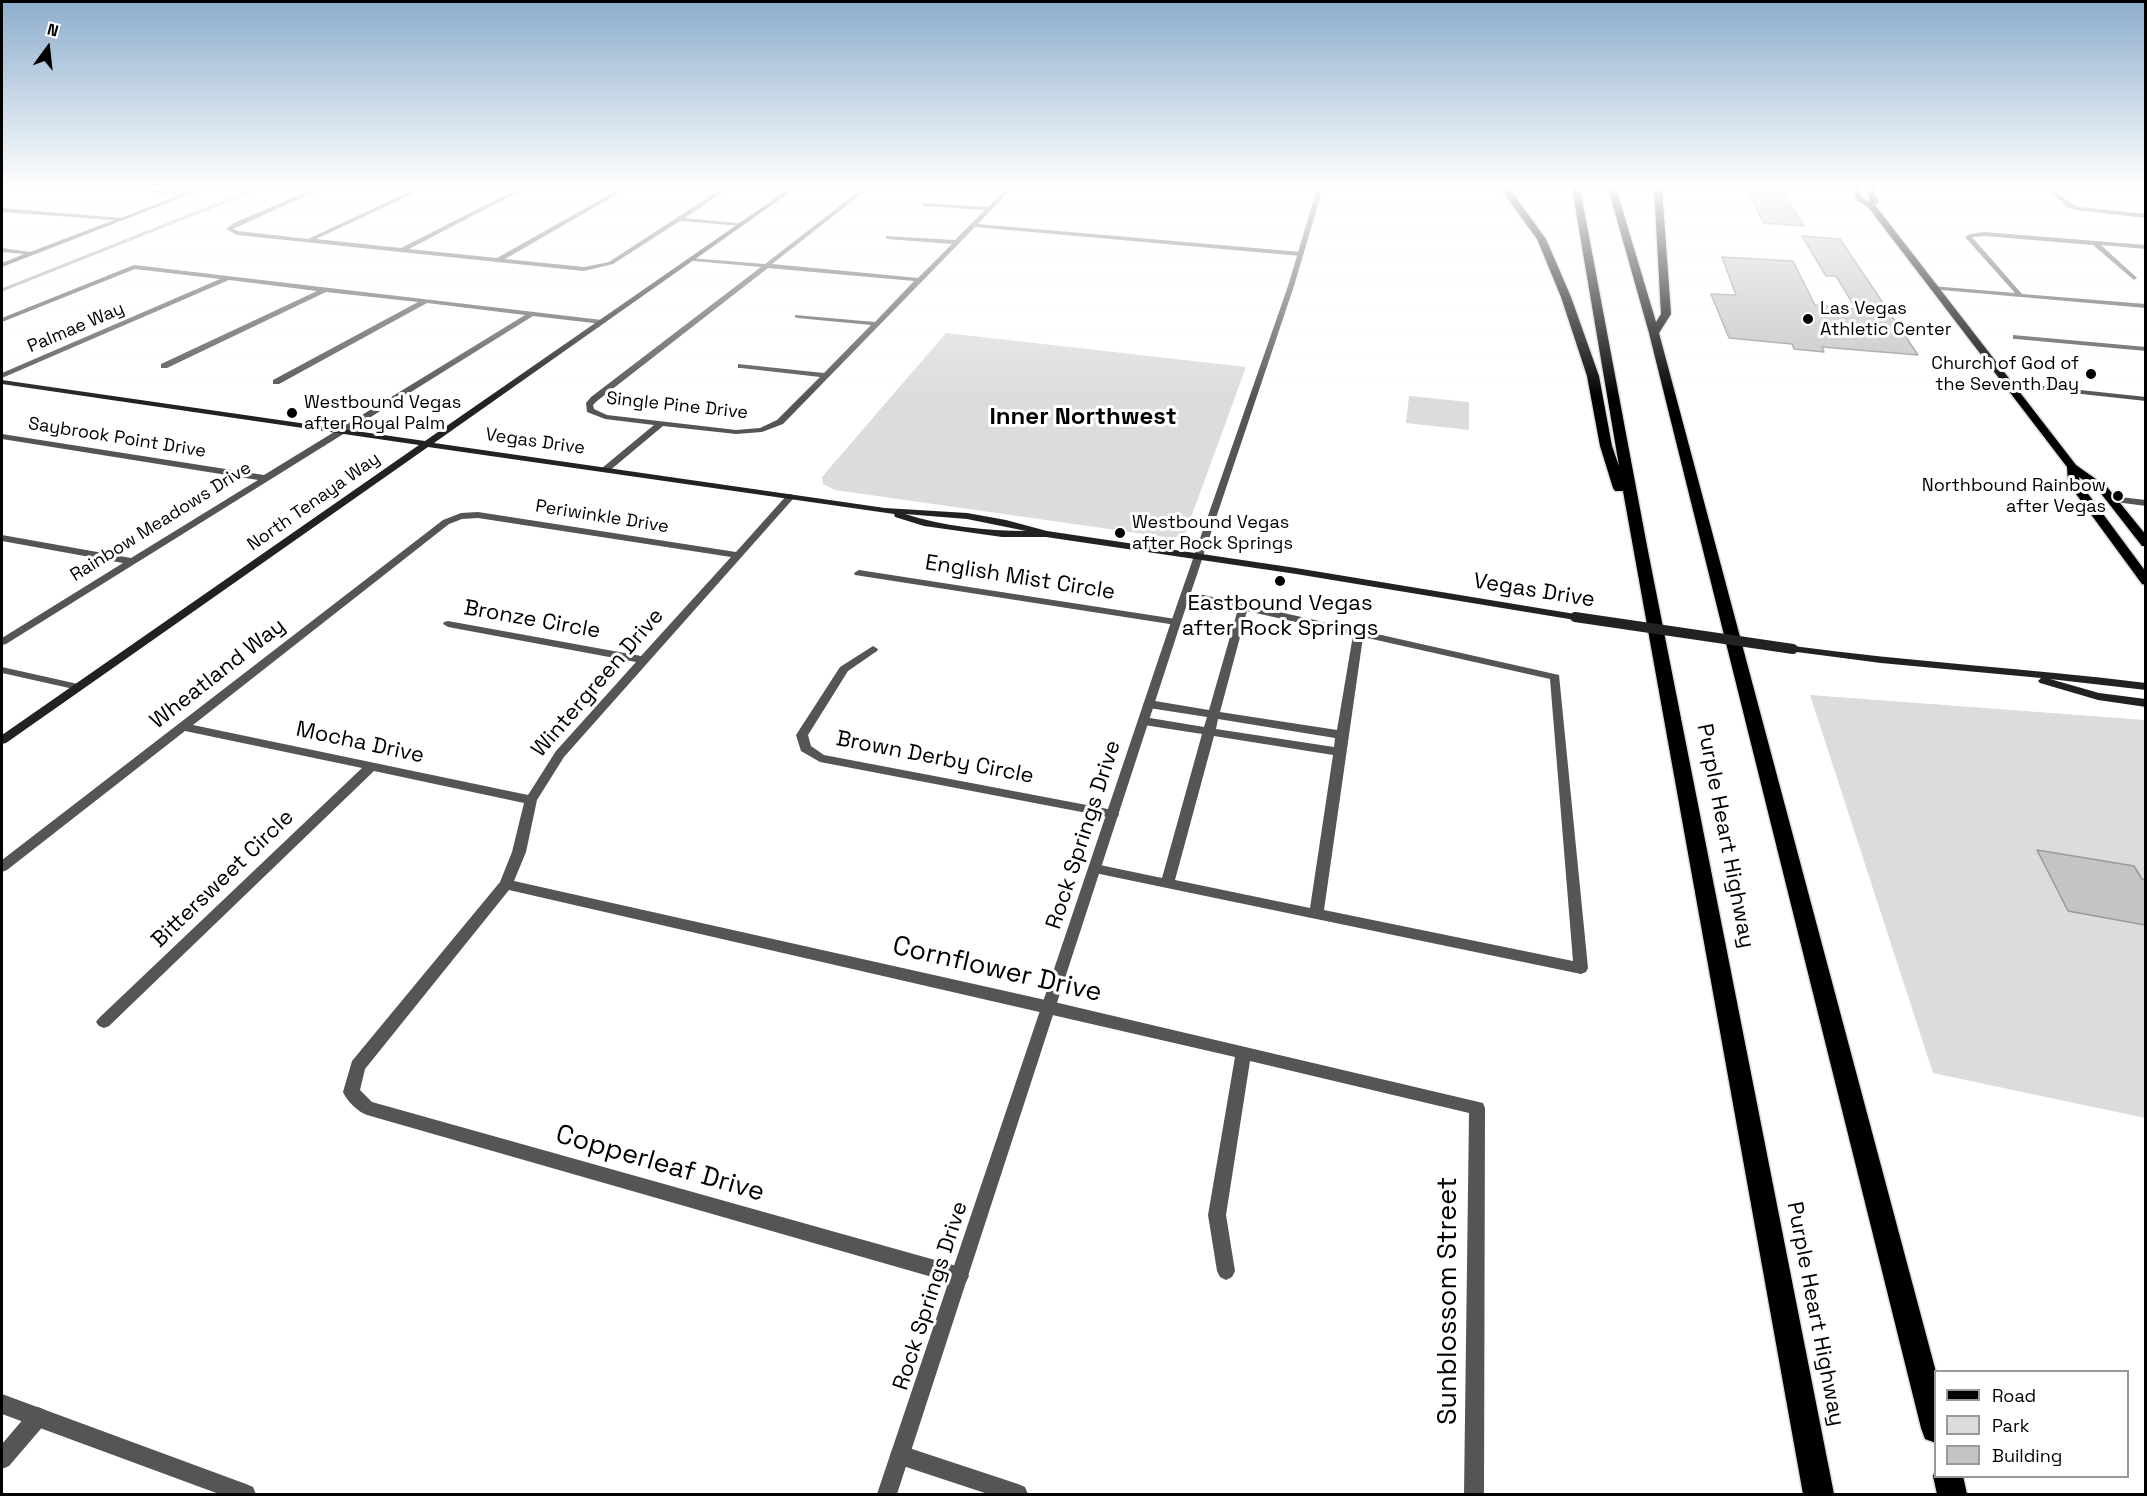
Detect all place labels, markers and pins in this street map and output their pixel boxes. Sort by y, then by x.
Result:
place label: Las Vegas Athletic Center [1820,298,1951,340]
marker: Las Vegas Athletic Center [1801,312,1815,326]
place label: Church of God of the Seventh Day [1931,353,2079,395]
marker: Church of God of the Seventh Day [2084,367,2098,381]
place label: Westbound Vegas after Royal Palm [304,392,461,434]
marker: Westbound Vegas after Royal Palm [285,406,299,420]
place label: Northbound Rainbow after Vegas [1922,475,2106,518]
marker: Northbound Rainbow after Vegas [2111,489,2125,503]
place label: Westbound Vegas after Rock Springs [1132,512,1293,554]
marker: Westbound Vegas after Rock Springs [1113,526,1127,540]
marker: Eastbound Vegas after Rock Springs [1273,574,1287,588]
place label: Eastbound Vegas after Rock Springs [1182,591,1378,642]

